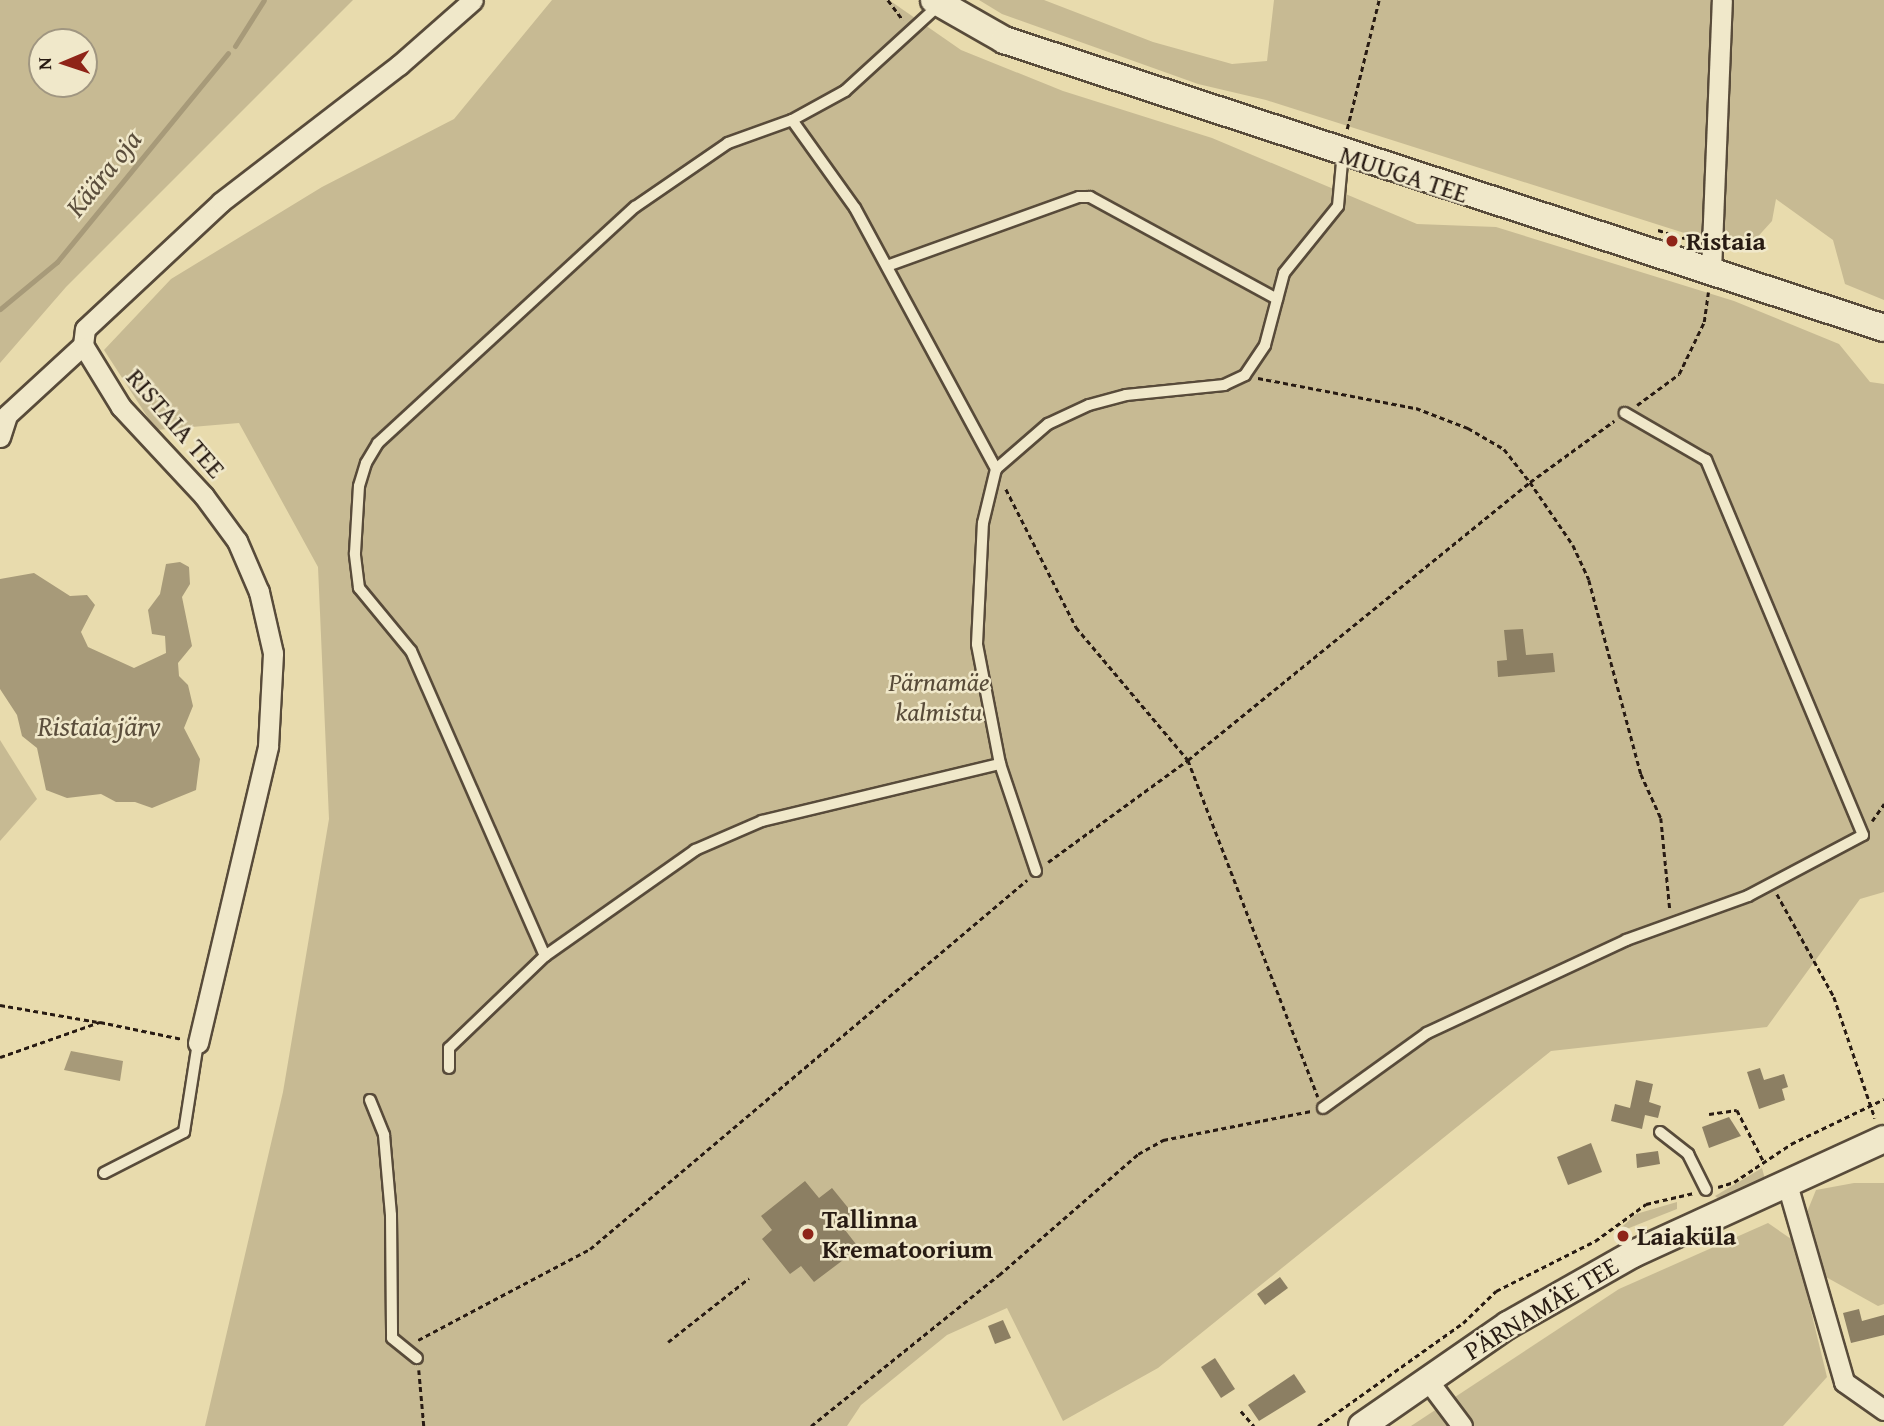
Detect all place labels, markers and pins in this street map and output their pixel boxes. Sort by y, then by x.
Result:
place label: Ristaia [1686,225,1766,257]
marker: Ristaia [1664,233,1680,249]
place label: Tallinna Krematoorium [822,1203,993,1264]
place label: Laiaküla [1637,1220,1736,1252]
marker: Tallinna Krematoorium [800,1226,816,1242]
marker: Laiaküla [1615,1228,1631,1244]

